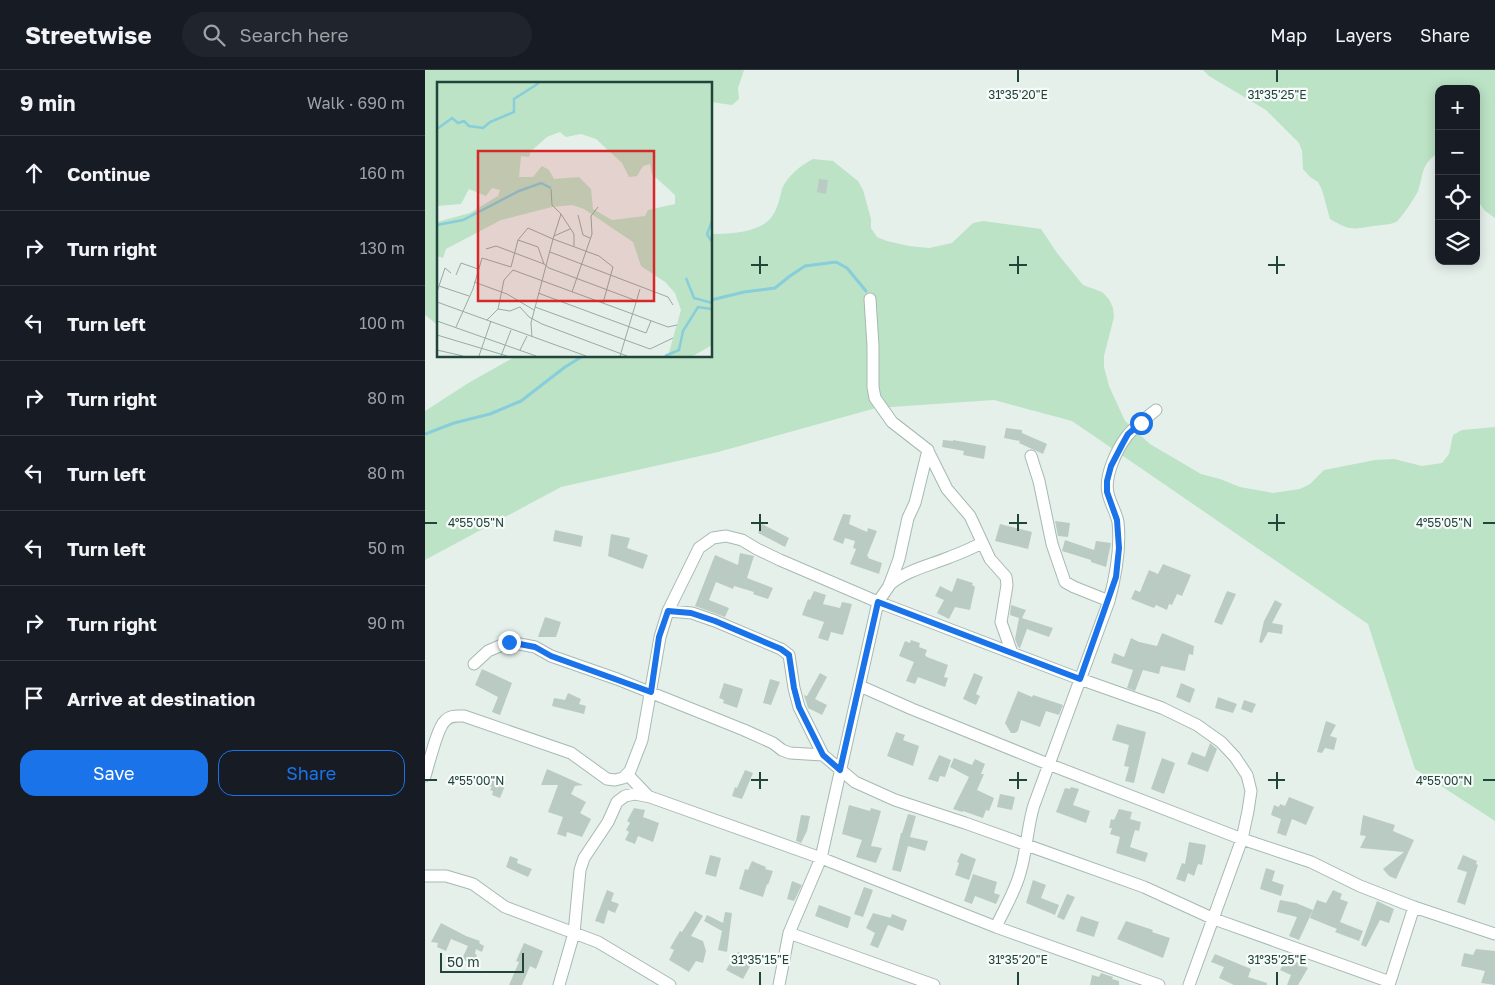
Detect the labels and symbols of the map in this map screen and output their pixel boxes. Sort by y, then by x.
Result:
inset map [437,82,713,358]
text: 31°35'20"E [988,87,1048,102]
text: 31°35'25"E [1247,87,1307,102]
route start [1130,412,1153,435]
text: 4°55'05"N [448,515,504,530]
text: 4°55'05"N [1416,515,1472,530]
route end [498,631,521,654]
text: 4°55'00"N [448,773,504,788]
text: 4°55'00"N [1416,773,1472,788]
scale bar [440,950,524,973]
text: 31°35'15"E [731,952,789,967]
text: 31°35'20"E [988,952,1048,967]
text: 31°35'25"E [1247,952,1307,967]

